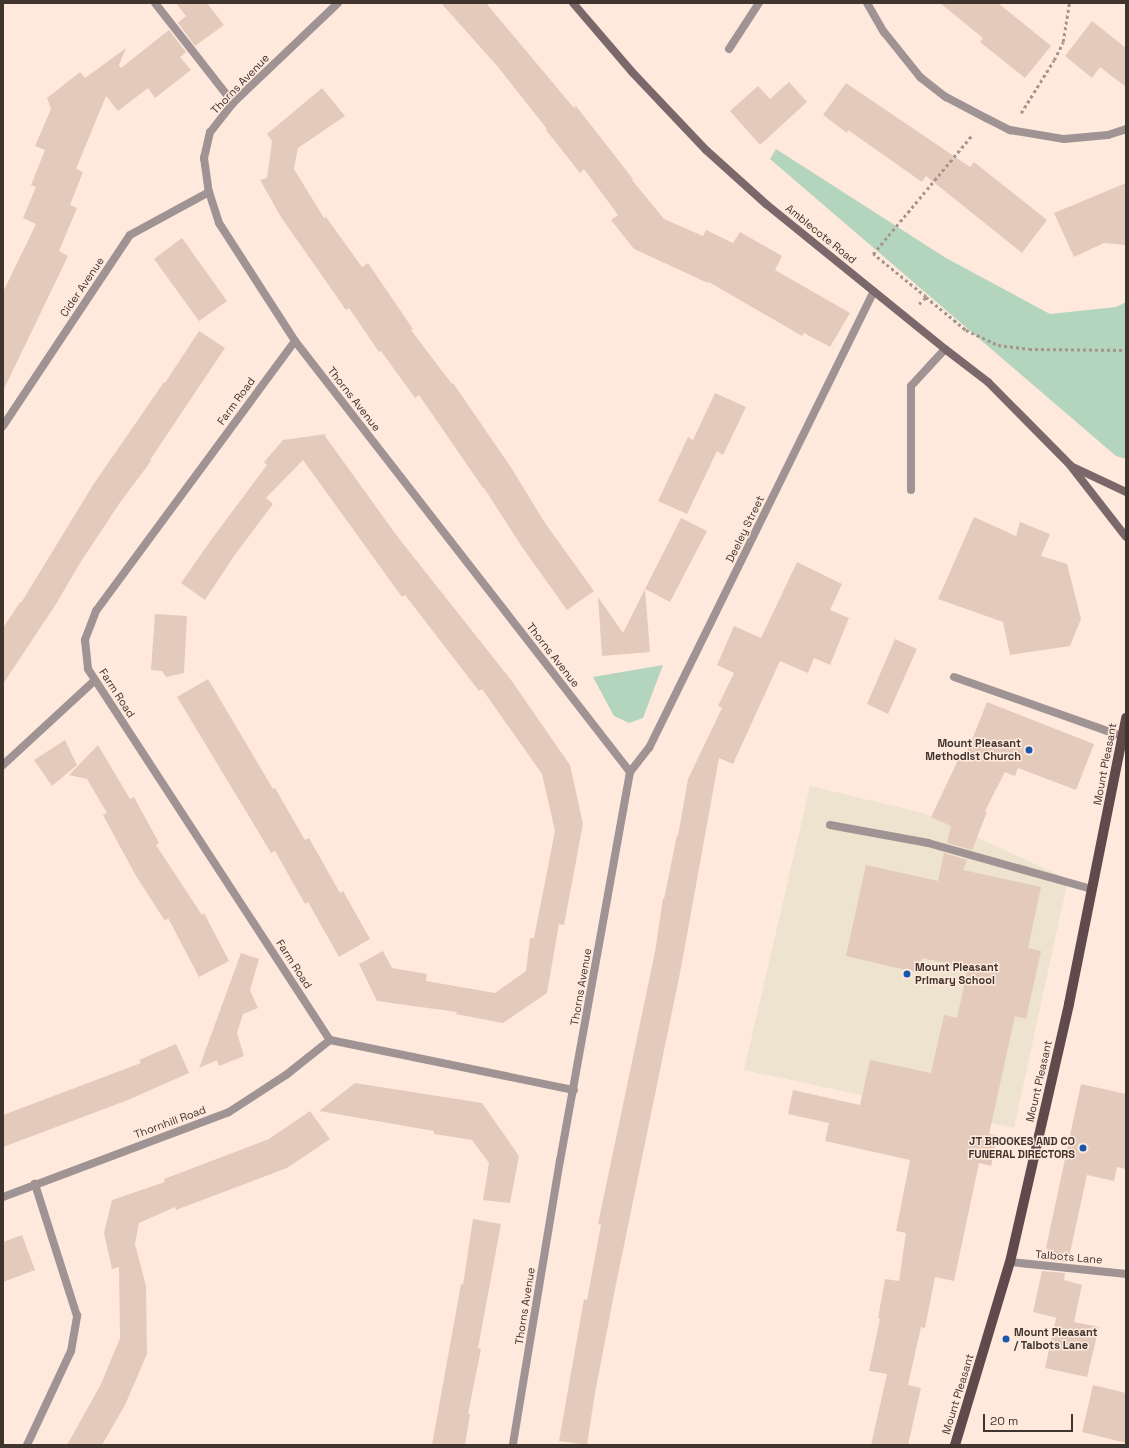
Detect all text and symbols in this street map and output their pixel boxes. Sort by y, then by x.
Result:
street label: Thorns Avenue [208,51,272,117]
street label: Amblecote Road [783,201,859,267]
street label: Cider Avenue [57,255,107,319]
street label: Thorns Avenue [325,364,383,434]
street label: Farm Road [214,375,258,427]
street label: Deeley Street [723,493,767,565]
street label: Thorns Avenue [524,620,582,690]
street label: Farm Road [96,666,138,720]
street label: Mount Pleasant [1091,722,1119,806]
place label: Mount Pleasant Methodist Church [925,737,1021,763]
marker: Mount Pleasant Methodist Church [1024,745,1034,755]
street label: Farm Road [273,937,315,991]
street label: Thorns Avenue [568,947,594,1027]
place label: Mount Pleasant Primary School [915,961,999,987]
marker: Mount Pleasant Primary School [902,969,912,979]
street label: Mount Pleasant [1023,1039,1055,1123]
street label: Thornhill Road [132,1103,208,1141]
place label: JT BROOKES AND CO FUNERAL DIRECTORS [968,1135,1075,1161]
marker: JT BROOKES AND CO FUNERAL DIRECTORS [1078,1143,1088,1153]
street label: Talbots Lane [1035,1247,1103,1267]
street label: Thorns Avenue [512,1266,538,1346]
place label: Mount Pleasant / Talbots Lane [1014,1326,1098,1352]
marker: Mount Pleasant / Talbots Lane [1001,1334,1011,1344]
street label: Mount Pleasant [940,1352,976,1436]
scale bar [985,1406,1075,1432]
text: 20 m [990,1413,1018,1429]

